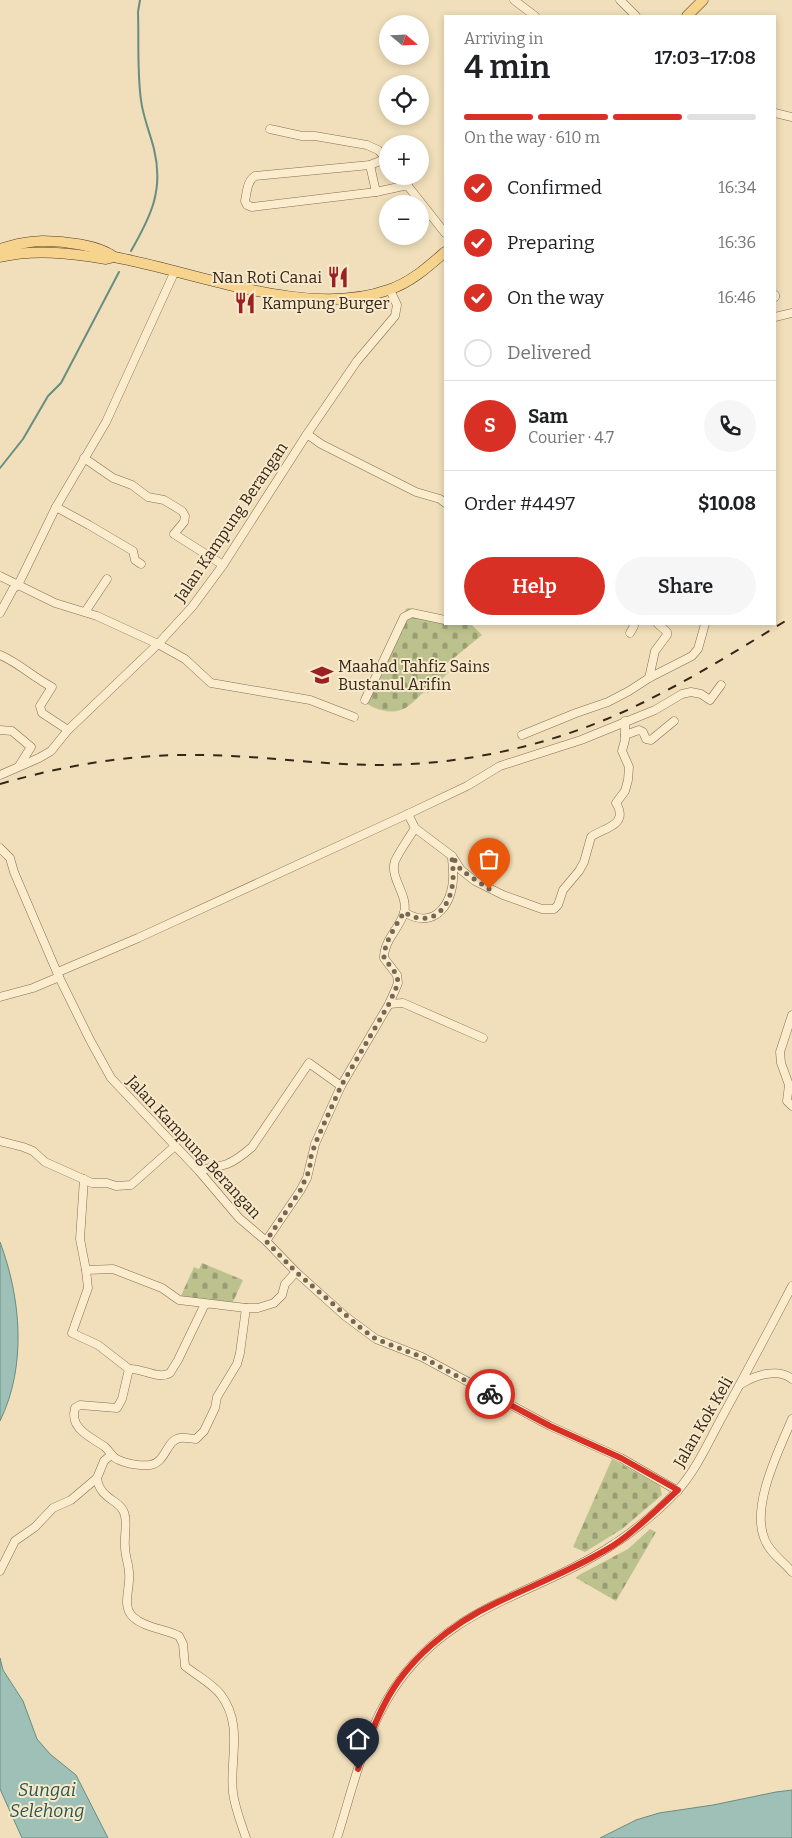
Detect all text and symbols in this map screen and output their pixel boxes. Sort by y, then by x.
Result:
north arrow [379,15,429,65]
map controls [379,15,429,245]
text: Arriving in [464,29,543,48]
text: 17:03–17:08 [654,46,756,69]
text: 4 min [464,48,550,86]
button: locate [379,75,429,125]
text: On the way · 610 m [464,128,600,147]
button: + [379,135,429,185]
icon: check [464,174,492,202]
text: Confirmed [507,176,602,199]
text: 16:34 [718,178,756,197]
button: − [379,195,429,245]
icon: check [464,229,492,257]
text: Preparing [507,231,595,254]
text: 16:36 [718,233,756,252]
restaurant icon: Nan Roti Canai [325,264,351,290]
place label: Nan Roti Canai [212,268,322,287]
icon: check [464,284,492,312]
text: On the way [507,286,604,309]
text: 16:46 [718,288,756,307]
restaurant icon: Kampung Burger [232,290,258,316]
place label: Kampung Burger [262,294,390,313]
text: Delivered [507,341,591,364]
button: phone [704,400,756,452]
text: Sam [528,405,568,428]
text: S [484,414,496,437]
text: Courier · 4.7 [528,428,614,447]
street label: Jalan Kampung Berangan [170,439,292,606]
text: Order #4497 [464,492,575,515]
text: $10.08 [698,492,756,515]
button: Help [464,557,605,615]
button: Share [615,557,756,615]
place label: Maahad Tahfiz Sains Bustanul Arifin [338,657,490,694]
school or university icon: Maahad Tahfiz Sains Bustanul Arifin [309,662,335,688]
pin [468,838,510,889]
icon: bag [475,845,503,873]
street label: Jalan Kampung Berangan [122,1071,265,1222]
courier [465,1369,515,1419]
street label: Jalan Kok Keli [669,1373,737,1471]
icon: bike [476,1380,504,1408]
pin [337,1718,379,1769]
icon: home [344,1725,372,1753]
water label: Sungai Selehong [9,1779,85,1822]

